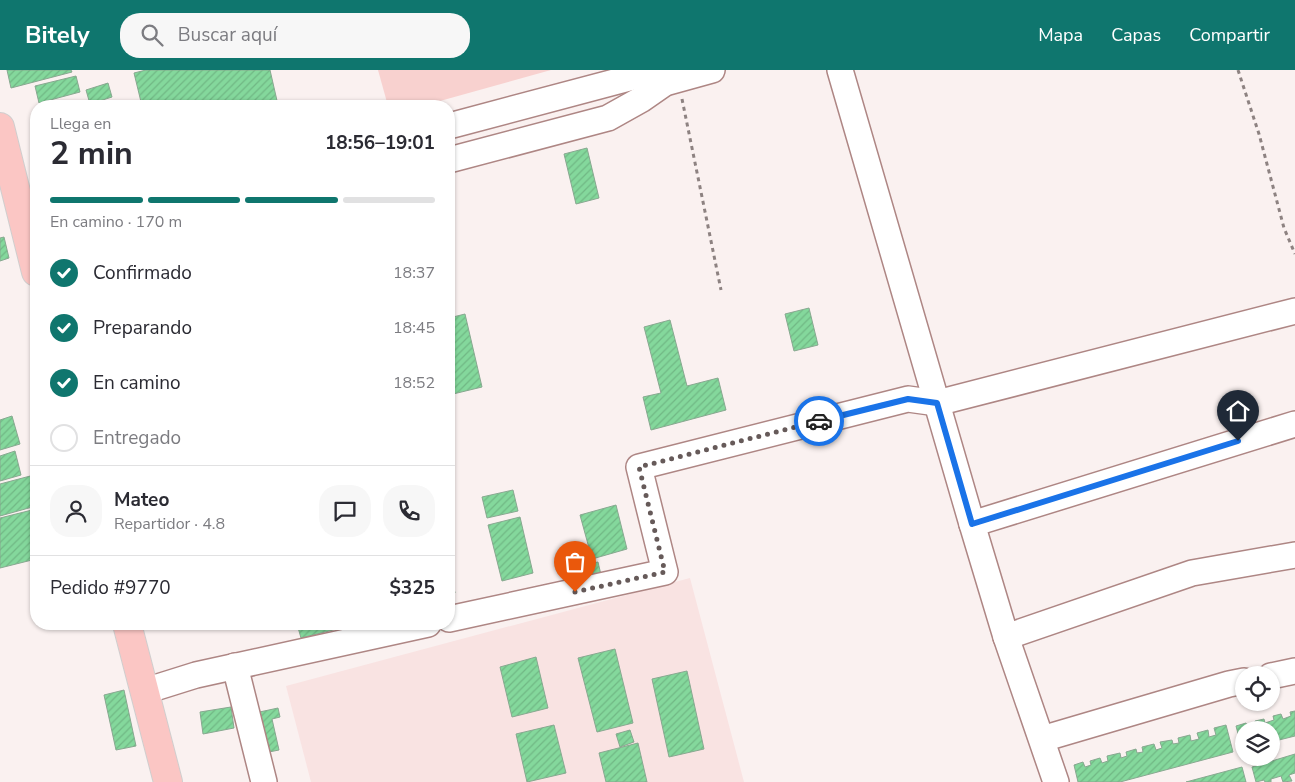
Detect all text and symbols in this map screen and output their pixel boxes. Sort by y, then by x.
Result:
search box [120,13,470,58]
text: Bitely [25,19,90,51]
icon: search [138,21,166,49]
text: Buscar aquí [178,22,277,48]
text: Mapa [1038,23,1083,47]
text: Capas [1111,23,1161,47]
text: Compartir [1189,23,1270,47]
text: Llega en [50,113,111,135]
text: 18:56–19:01 [325,130,435,156]
text: 2 min [50,132,133,175]
text: En camino · 170 m [50,211,182,233]
icon: check [50,259,78,287]
text: Confirmado [93,260,192,286]
text: 18:37 [393,262,435,284]
icon: check [50,314,78,342]
text: Preparando [93,315,192,341]
text: 18:45 [393,317,435,339]
icon: check [50,369,78,397]
text: En camino [93,370,181,396]
text: 18:52 [393,372,435,394]
pin [1217,390,1259,441]
courier [794,396,844,446]
icon: home [1224,397,1252,425]
icon: car [805,407,833,435]
text: Entregado [93,425,181,451]
button: person [50,485,102,537]
button: chat [319,485,371,537]
button: phone [383,485,435,537]
text: Mateo [114,487,169,513]
text: Repartidor · 4.8 [114,513,225,535]
pin [554,541,596,592]
icon: bag [561,548,589,576]
text: Pedido #9770 [50,575,171,601]
text: $325 [389,575,435,601]
map controls [1235,666,1280,766]
button: locate [1235,666,1280,711]
button: layers [1235,721,1280,766]

